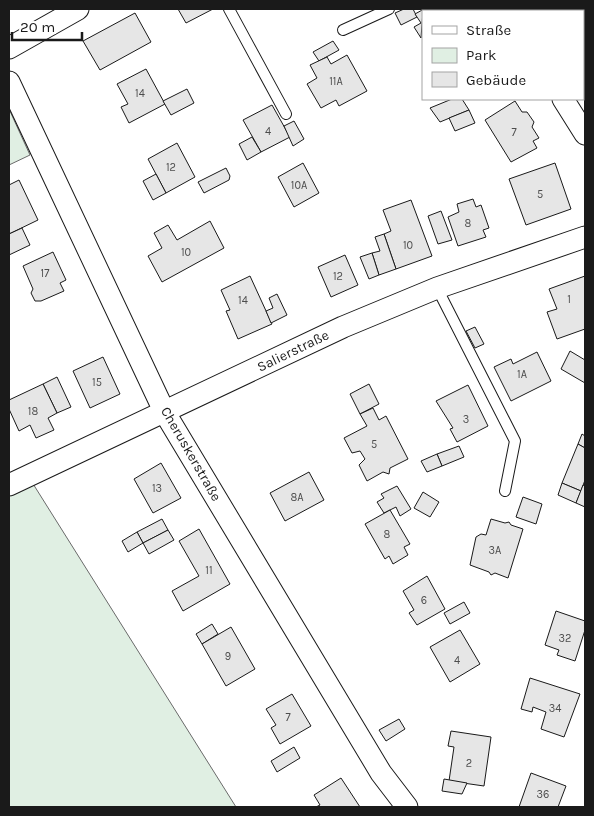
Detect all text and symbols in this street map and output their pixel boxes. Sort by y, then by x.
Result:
scale bar [12,10,82,42]
legend [422,10,584,100]
text: 20 m [20,18,55,36]
text: Straße [466,21,511,39]
text: Park [466,46,496,64]
text: Gebäude [466,71,526,89]
house number: 11A [329,75,343,88]
house number: 14 [135,87,145,100]
house number: 4 [265,125,271,138]
house number: 7 [511,126,517,139]
house number: 12 [166,161,176,174]
house number: 10A [291,179,308,192]
house number: 5 [537,188,543,201]
house number: 8 [465,217,472,230]
house number: 10 [403,239,413,252]
house number: 10 [181,246,191,259]
house number: 17 [41,267,49,280]
house number: 12 [333,270,343,283]
house number: 1 [567,293,571,306]
house number: 14 [238,294,248,307]
street label: Salierstraße [254,326,332,376]
house number: 1A [517,368,528,381]
house number: 15 [92,376,102,389]
street label: Cheruskerstraße [157,404,225,504]
house number: 18 [28,405,38,418]
house number: 3 [463,413,469,426]
house number: 5 [371,438,377,451]
house number: 13 [152,482,162,495]
house number: 8A [290,491,304,504]
house number: 8 [384,528,391,541]
house number: 3A [489,544,502,557]
house number: 11 [205,564,213,577]
house number: 6 [421,594,427,607]
house number: 32 [559,632,571,645]
house number: 9 [225,650,231,663]
house number: 4 [454,654,460,667]
house number: 34 [549,702,561,715]
house number: 7 [285,711,291,724]
house number: 2 [466,757,472,770]
house number: 36 [537,788,549,801]

